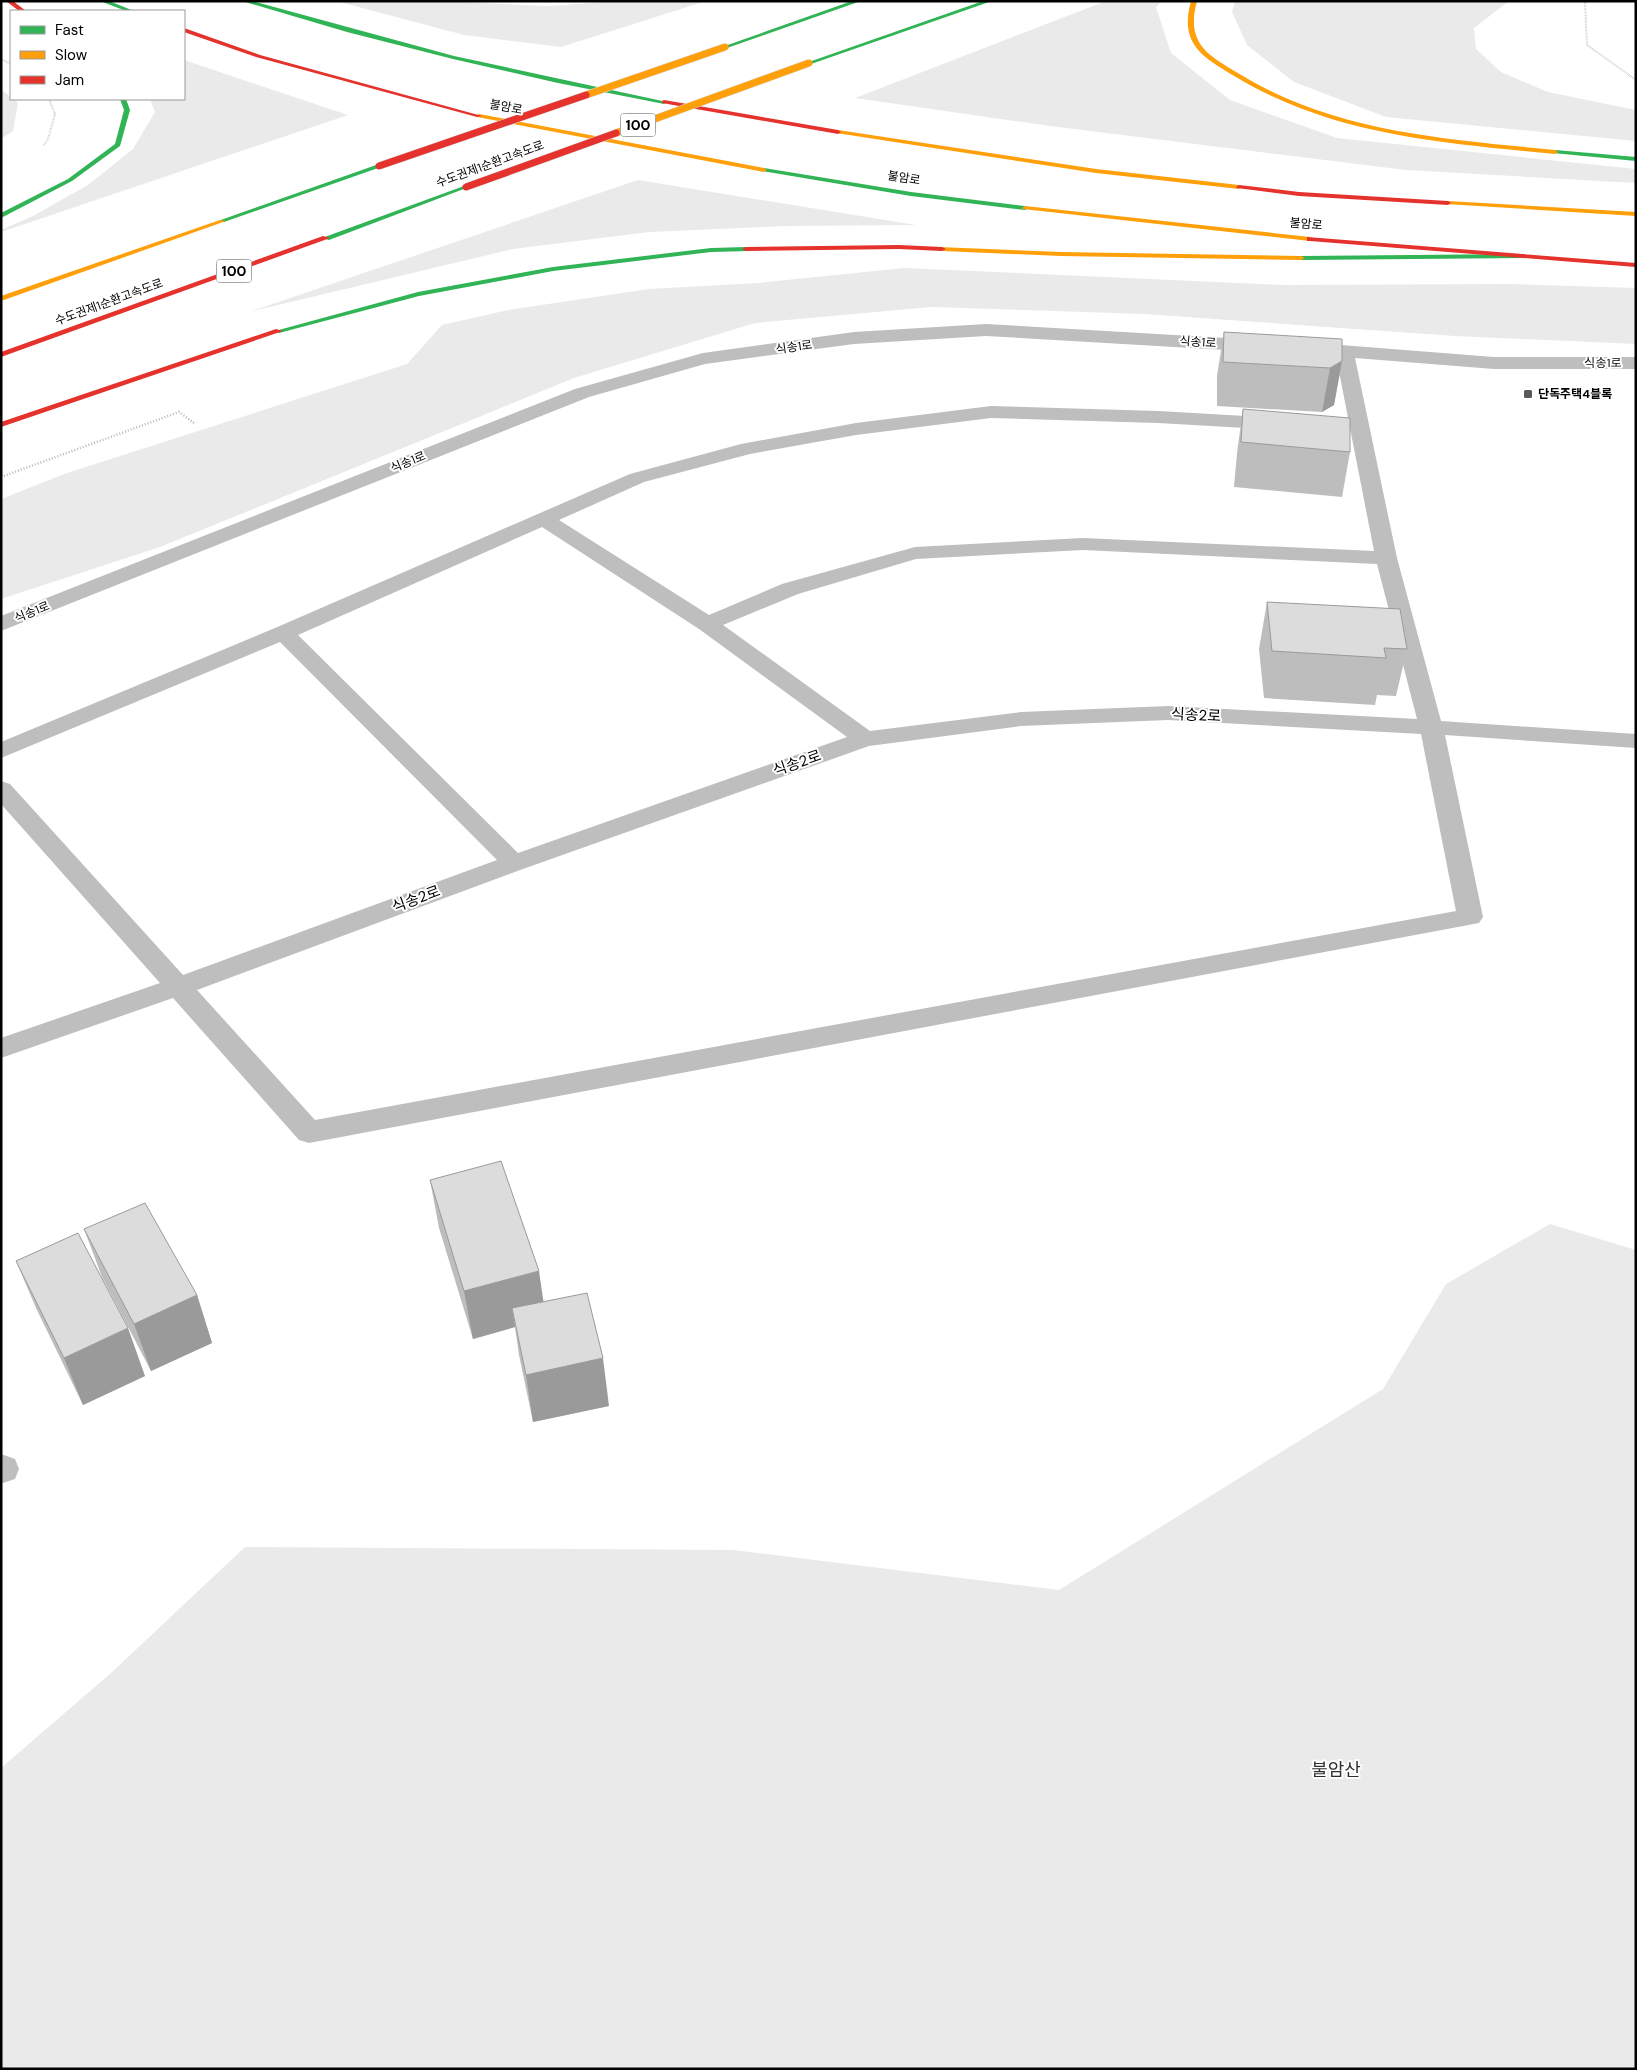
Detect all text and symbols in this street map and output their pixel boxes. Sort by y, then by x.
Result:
legend [10,10,185,100]
text: Fast [55,20,84,40]
text: Slow [55,45,88,65]
text: Jam [55,70,84,90]
street label: 불암로 [488,96,524,118]
road number: 100 [620,114,656,136]
street label: 수도권제1순환고속도로 [434,137,546,191]
street label: 불암로 [886,168,922,188]
street label: 불암로 [1289,215,1323,233]
road number: 100 [216,260,252,282]
street label: 수도권제1순환고속도로 [53,275,165,329]
street label: 식송1로 [1179,333,1217,351]
street label: 식송1로 [775,337,813,357]
street label: 식송1로 [1585,355,1621,371]
place label: 단독주택4블록 [1538,386,1612,402]
marker: 단독주택4블록 [1522,388,1534,400]
street label: 식송1로 [388,448,428,476]
street label: 식송1로 [12,598,52,626]
street label: 식송2로 [1170,704,1222,726]
street label: 식송2로 [770,745,824,781]
street label: 식송2로 [389,881,443,917]
park label: 불암산 [1311,1758,1361,1782]

